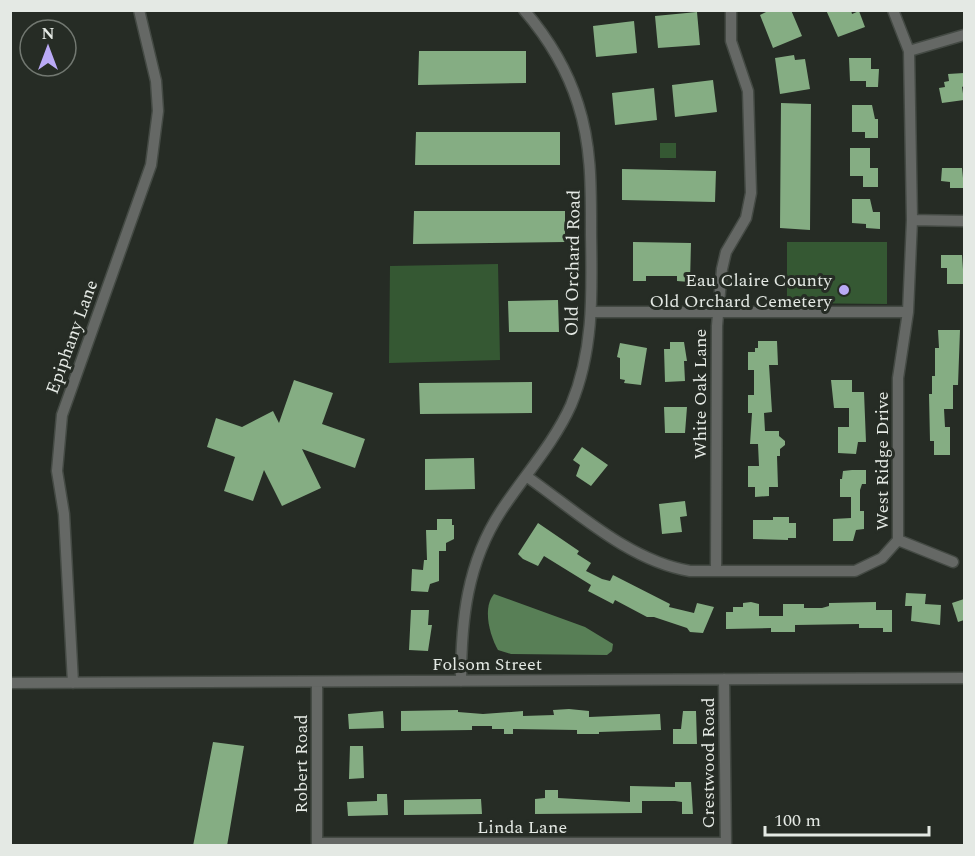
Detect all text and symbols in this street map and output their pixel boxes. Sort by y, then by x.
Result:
north arrow [18,18,78,78]
text: N [41,22,55,46]
street label: Old Orchard Road [558,190,588,336]
place label: Eau Claire County Old Orchard Cemetery [650,267,833,315]
street label: Epiphany Lane [39,276,105,398]
marker: Eau Claire County Old Orchard Cemetery [837,283,851,297]
street label: White Oak Lane [687,329,714,459]
street label: West Ridge Drive [869,391,896,531]
street label: Folsom Street [432,651,542,678]
street label: Crestwood Road [695,697,722,829]
street label: Robert Road [288,715,315,814]
scale bar [765,799,928,837]
text: 100 m [774,807,821,834]
street label: Linda Lane [477,814,567,841]

